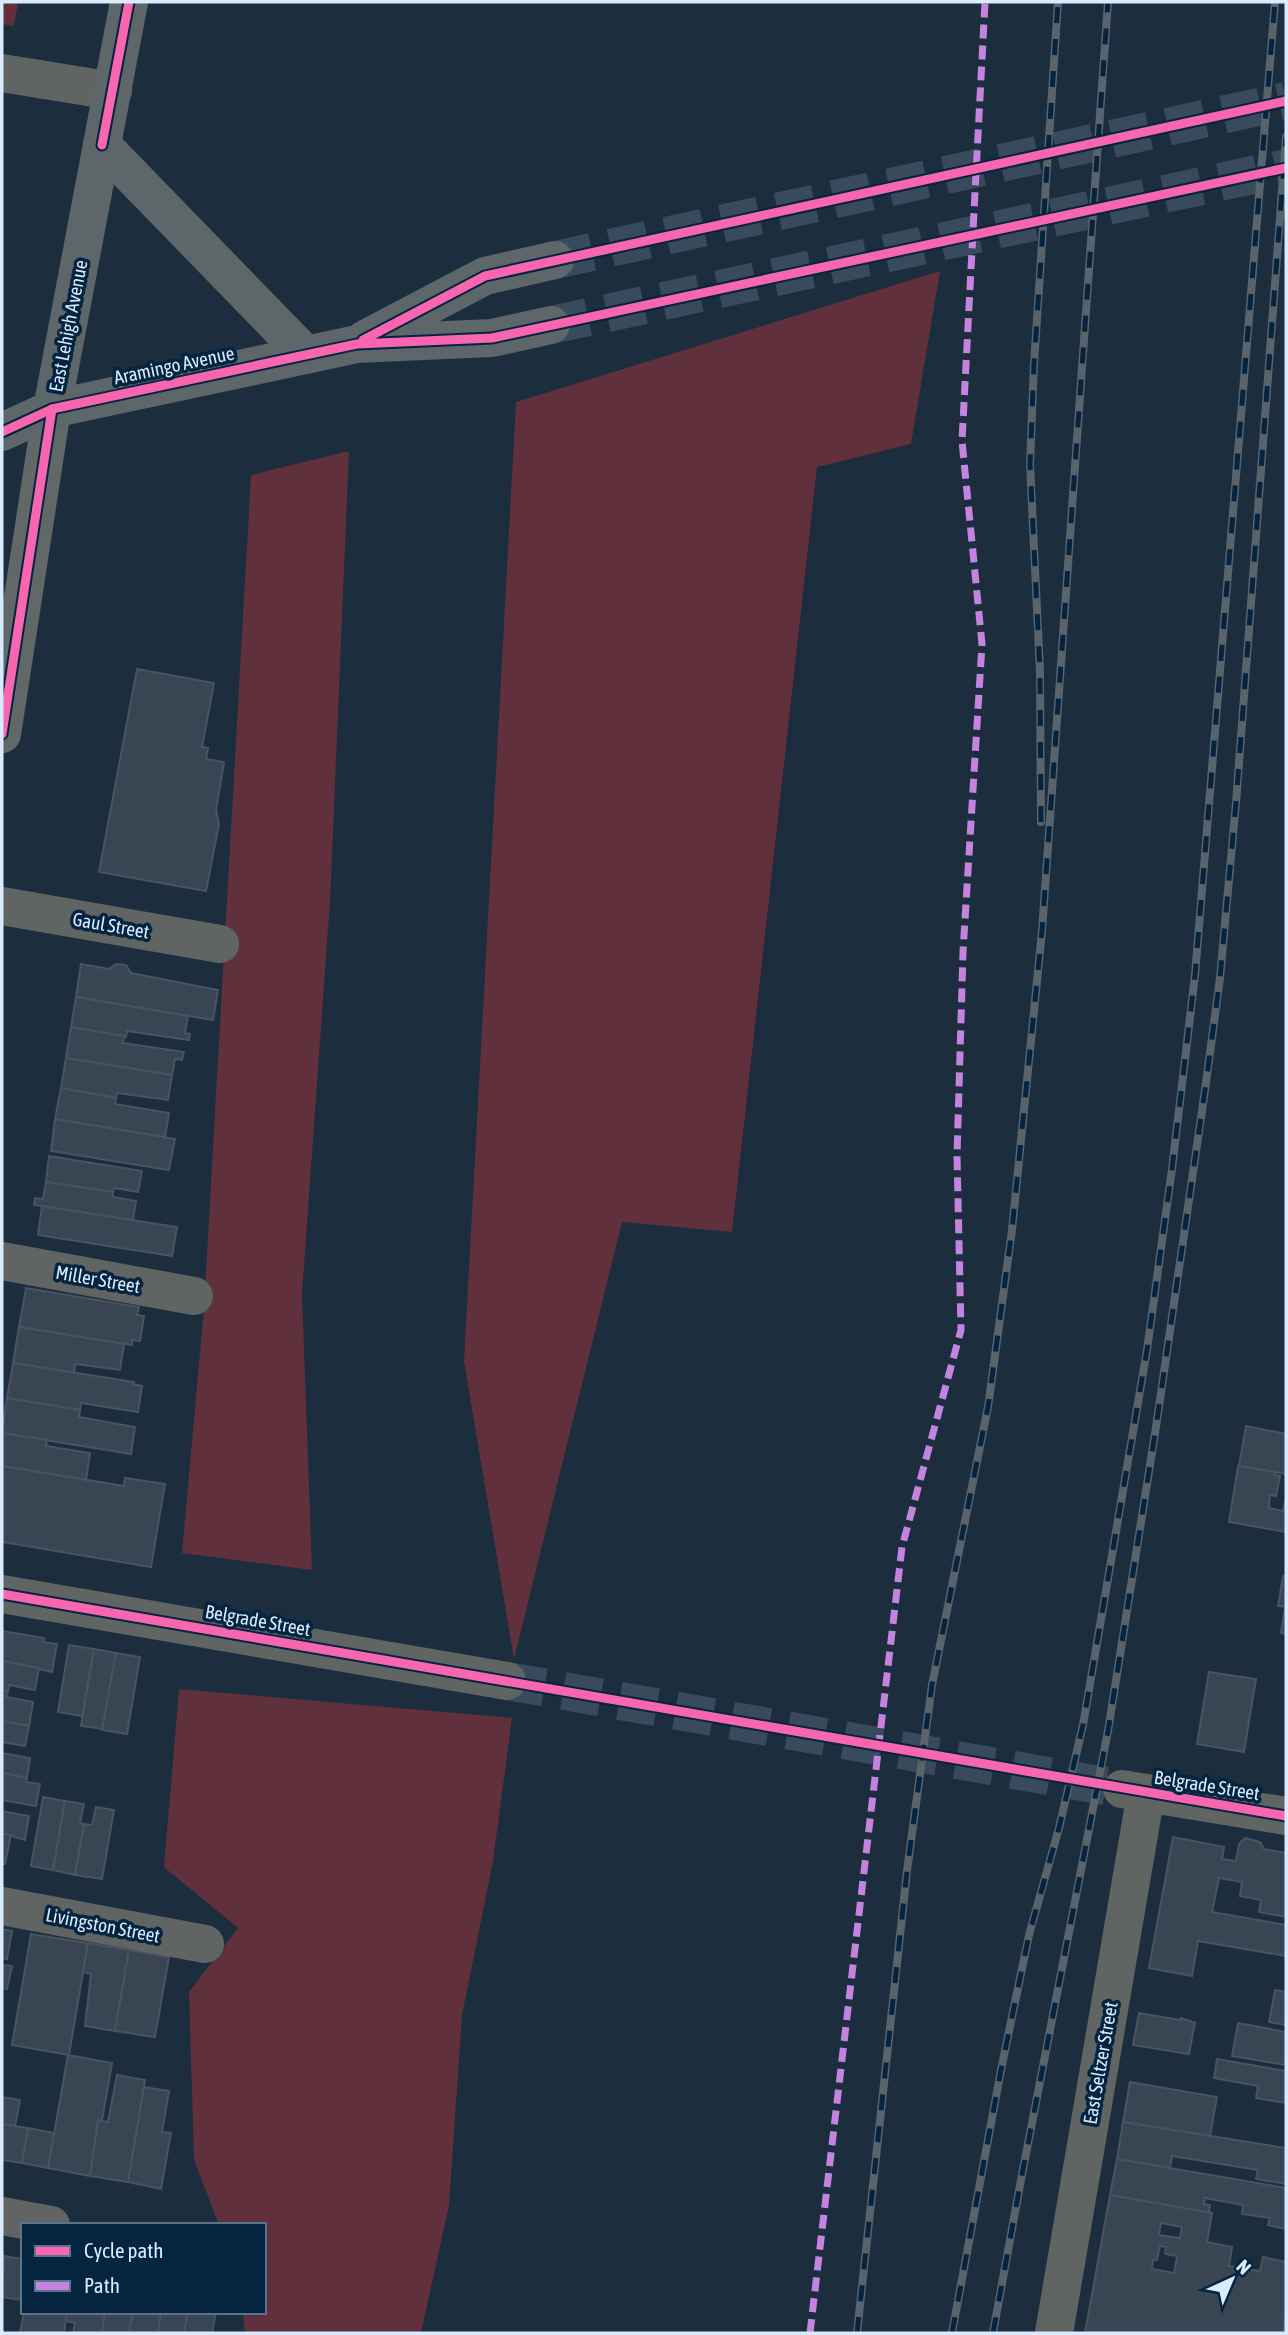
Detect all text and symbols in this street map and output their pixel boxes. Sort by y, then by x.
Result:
street label: East Lehigh Avenue [44,258,92,394]
street label: Aramingo Avenue [112,341,236,389]
street label: Gaul Street [71,907,151,943]
street label: Miller Street [54,1261,142,1297]
street label: Belgrade Street [204,1600,312,1640]
street label: Belgrade Street [1153,1766,1261,1804]
street label: Livingston Street [44,1903,162,1947]
street label: East Seltzer Street [1078,2000,1122,2126]
legend [21,2223,266,2314]
text: Cycle path [84,2238,163,2262]
north arrow [1197,2244,1267,2314]
text: N [1232,2255,1255,2279]
text: Path [84,2273,120,2297]

